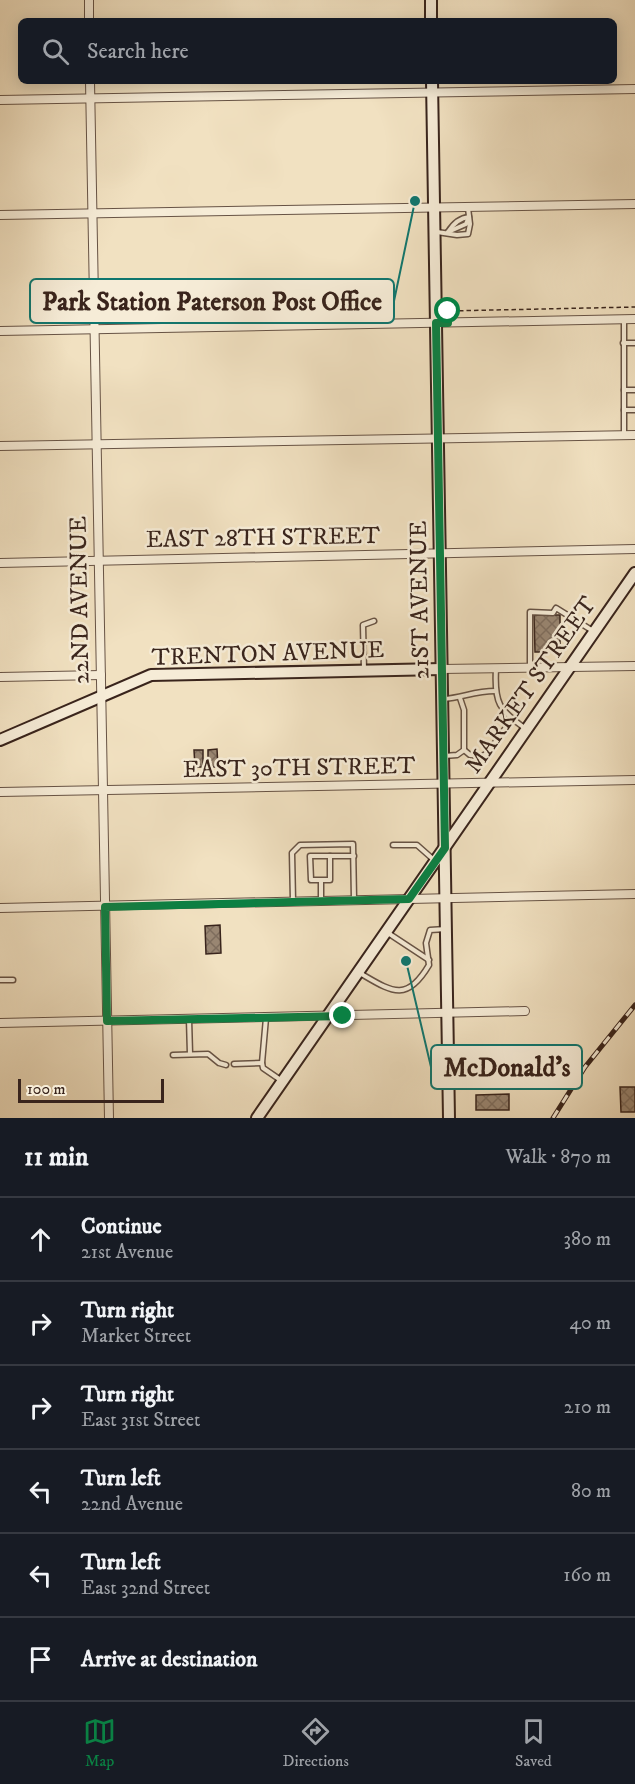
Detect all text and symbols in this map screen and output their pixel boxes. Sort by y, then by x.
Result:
search box [18,18,617,84]
icon: search [39,35,72,68]
text: Search here [87,38,189,65]
callout: Park Station Paterson Post Office [30,279,394,323]
text: Park Station Paterson Post Office [42,286,382,319]
route start [434,297,460,323]
street label: 22ND AVENUE [64,516,96,684]
street label: 21ST AVENUE [404,520,436,680]
street label: EAST 28TH STREET [146,521,380,555]
street label: MARKET STREET [459,591,603,779]
street label: TRENTON AVENUE [151,635,385,673]
street label: EAST 30TH STREET [183,751,415,785]
route end [329,1002,355,1028]
callout: McDonald's [431,1045,582,1089]
text: McDonald's [444,1052,571,1085]
scale bar [18,1076,164,1104]
text: 100 m [27,1079,66,1099]
text: 11 min [24,1141,89,1174]
text: Walk · 870 m [505,1145,611,1170]
text: Continue [81,1213,162,1240]
icon: ahead [24,1223,57,1256]
text: 380 m [563,1227,611,1252]
text: 21st Avenue [81,1240,173,1265]
text: Turn right [81,1297,174,1324]
icon: right [24,1307,57,1340]
text: 40 m [569,1311,611,1336]
text: Market Street [81,1324,191,1349]
text: Turn right [81,1381,174,1408]
icon: right [24,1391,57,1424]
text: 210 m [564,1395,611,1420]
text: East 31st Street [81,1408,201,1433]
text: Turn left [81,1465,161,1492]
icon: left [24,1475,57,1508]
text: 80 m [571,1479,611,1504]
text: 22nd Avenue [81,1492,183,1517]
text: Turn left [81,1549,161,1576]
icon: left [24,1559,57,1592]
text: 160 m [563,1563,611,1588]
text: East 32nd Street [81,1576,210,1601]
icon: arrive [24,1643,57,1676]
text: Arrive at destination [81,1646,258,1673]
tab: Map [83,1715,116,1771]
tab: Directions [282,1715,349,1771]
tab: Saved [515,1715,552,1771]

